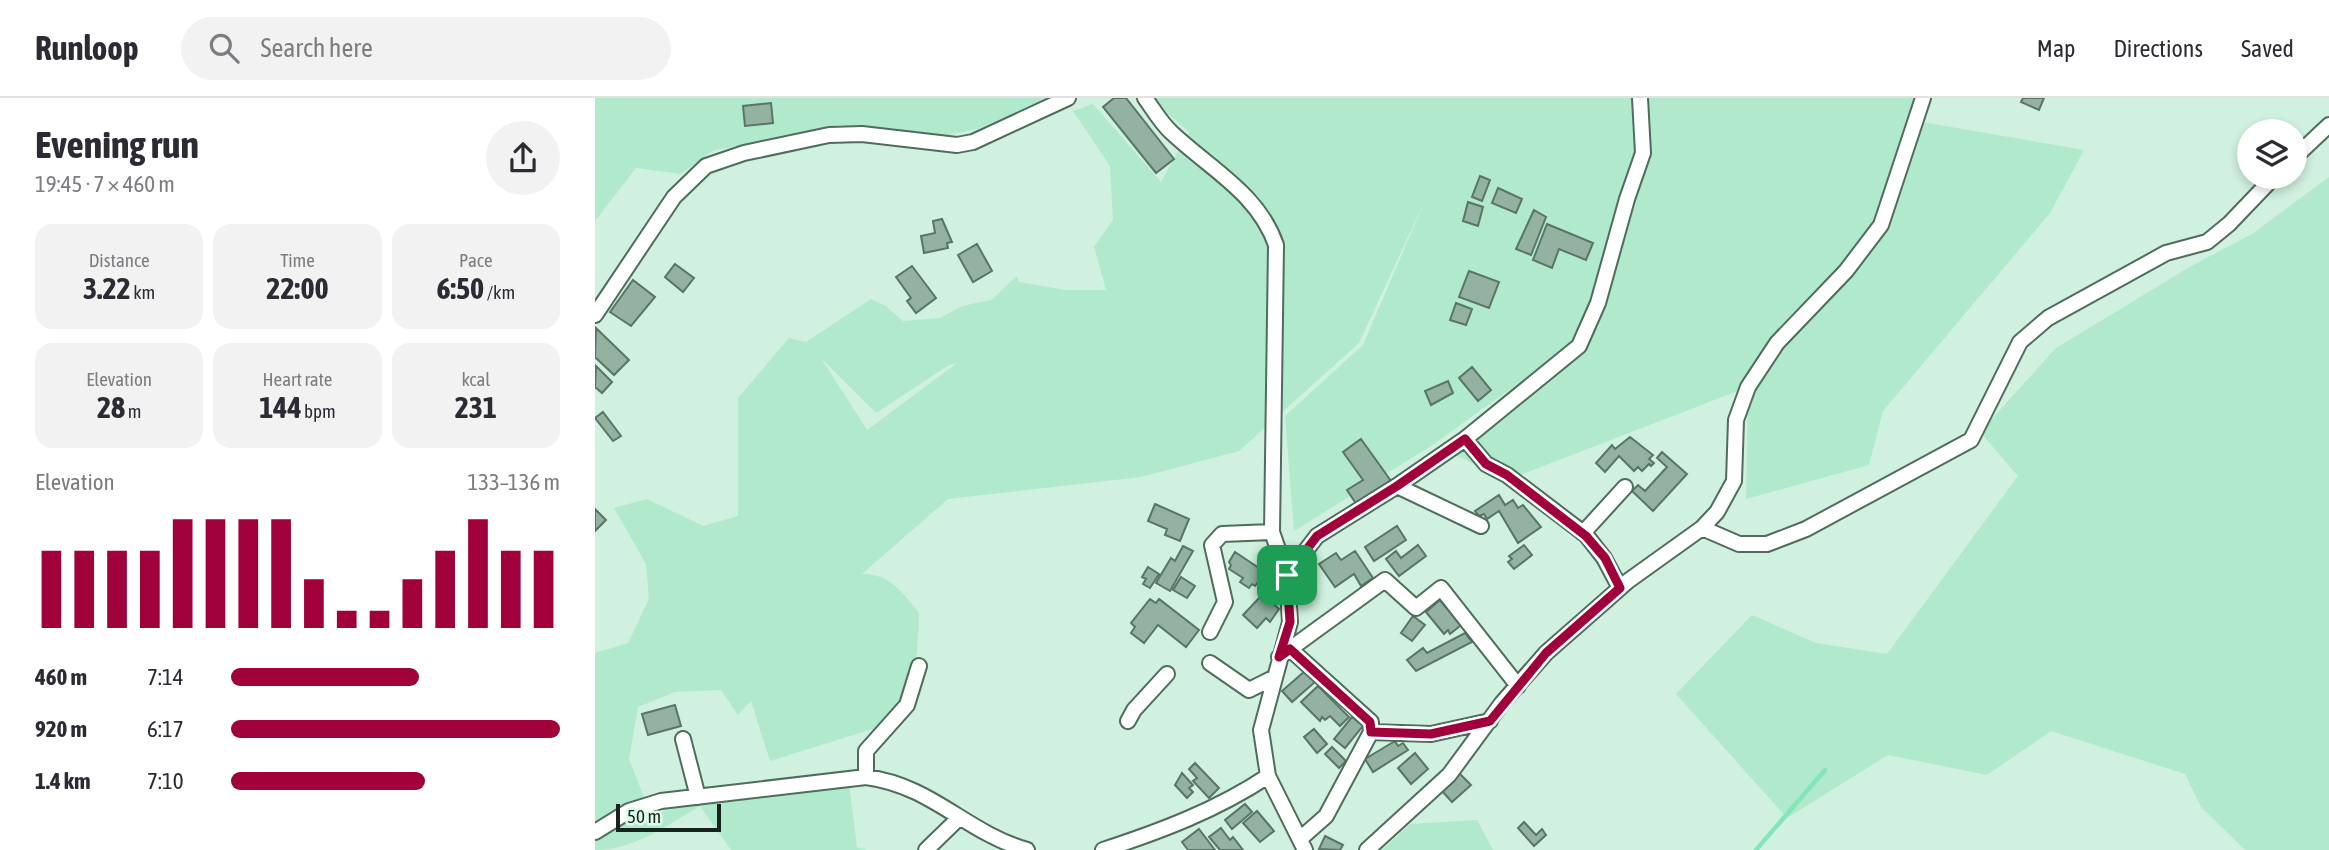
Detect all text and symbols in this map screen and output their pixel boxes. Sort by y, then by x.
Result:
search box [181,17,671,80]
text: Runloop [35,29,139,67]
icon: search [205,29,243,67]
text: Search here [261,33,373,63]
text: Map [2037,35,2075,62]
text: Directions [2113,35,2203,62]
text: Saved [2241,35,2294,62]
map controls [2237,119,2307,189]
button: layers [2237,119,2307,189]
button: share [486,121,560,195]
text: Evening run [35,123,199,166]
text: 19:45 · 7 × 460 m [35,171,175,197]
text: Distance [89,249,150,271]
text: Time [280,249,315,271]
text: Pace [459,249,493,271]
text: 3.22 [83,271,131,305]
text: 22:00 [266,271,329,305]
text: 6:50 [436,271,484,305]
text: km [131,281,155,303]
text: /km [484,281,515,303]
text: Elevation [86,368,152,390]
text: Heart rate [263,368,332,390]
text: kcal [461,368,490,390]
text: 28 [97,390,125,424]
text: 144 [259,390,302,424]
text: 231 [455,390,497,424]
text: m [125,400,141,422]
text: bpm [302,400,336,422]
text: Elevation [35,469,115,495]
text: 133–136 m [467,469,560,495]
pin [1257,545,1317,605]
icon: arrive [1268,556,1306,594]
text: 460 m [35,664,87,690]
text: 7:14 [147,664,184,690]
text: 920 m [35,716,87,742]
text: 6:17 [147,716,184,742]
text: 1.4 km [35,768,91,794]
text: 7:10 [147,768,184,794]
scale bar [616,801,721,833]
text: 50 m [627,805,661,827]

